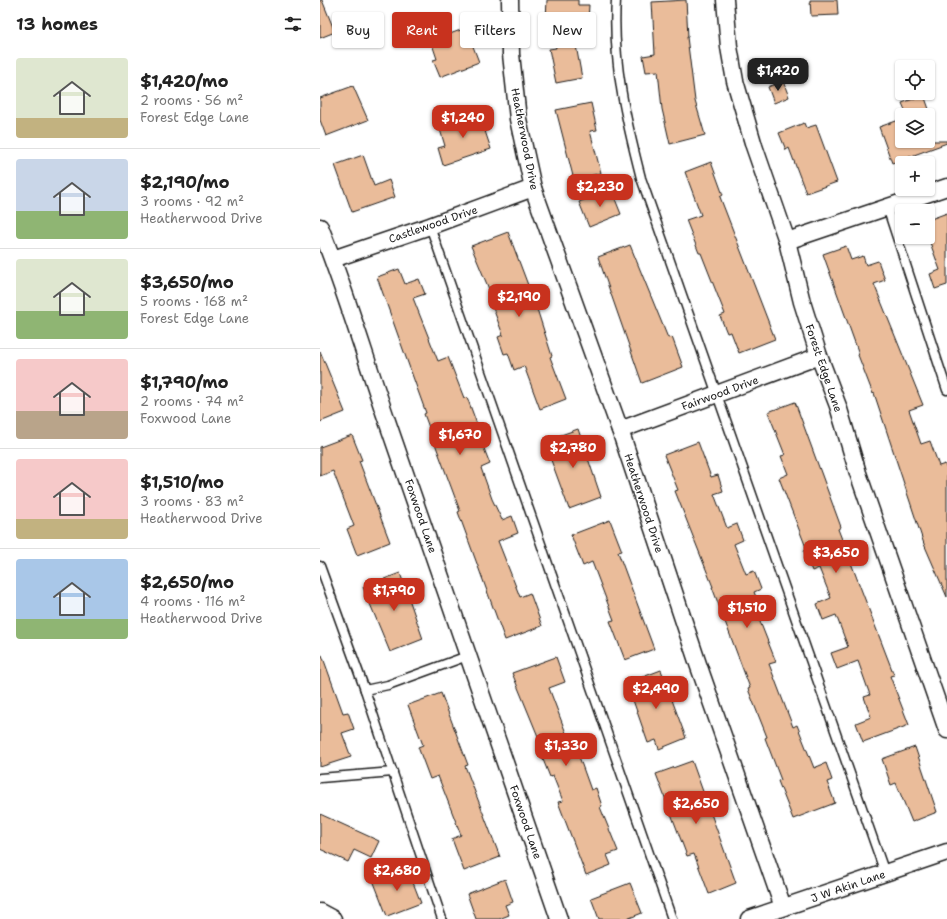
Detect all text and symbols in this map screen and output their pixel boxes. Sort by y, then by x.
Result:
chip: Buy [332,12,384,48]
chip: Rent [392,12,452,48]
chip: Filters [460,12,530,48]
chip: New [538,12,596,48]
text: 13 homes [16,13,98,35]
icon: filters [282,13,304,35]
pin: $1,420 [745,58,811,92]
map controls [895,60,935,244]
button: locate [895,60,935,100]
text: $1,420 [756,62,800,79]
text: $1,420/mo [140,70,229,92]
icon: home [48,74,96,122]
street label: Heatherwood Drive [507,87,542,191]
text: 2 rooms · 56 m² [140,92,243,109]
pin: $1,240 [430,105,496,139]
button: layers [895,108,935,148]
text: Forest Edge Lane [140,109,249,126]
text: $1,240 [441,109,485,126]
button: + [895,156,935,196]
text: $2,190/mo [140,171,230,193]
pin: $2,230 [567,174,633,208]
icon: home [48,175,96,223]
text: $2,230 [576,178,624,195]
text: 3 rooms · 92 m² [140,193,244,210]
street label: Castlewood Drive [387,202,480,247]
button: − [895,204,935,244]
text: Heatherwood Drive [140,210,263,227]
text: $3,650/mo [140,271,234,293]
icon: home [48,275,96,323]
pin: $2,190 [486,284,552,318]
text: $2,190 [497,288,541,305]
text: 5 rooms · 168 m² [140,293,248,310]
text: Forest Edge Lane [140,310,249,327]
street label: Forest Edge Lane [801,322,846,414]
text: $1,790/mo [140,371,229,393]
street label: Fairwood Drive [680,373,761,414]
icon: home [48,375,96,423]
text: 2 rooms · 74 m² [140,393,244,410]
text: Foxwood Lane [140,410,231,427]
pin: $1,670 [427,422,493,456]
text: $1,670 [438,426,482,443]
pin: $2,780 [540,435,606,469]
text: $2,780 [550,439,596,456]
street label: Heatherwood Drive [620,452,667,555]
text: $1,510/mo [140,471,224,493]
icon: home [48,475,96,523]
street label: Foxwood Lane [401,477,440,555]
text: 3 rooms · 83 m² [140,493,244,510]
text: Heatherwood Drive [140,510,263,527]
pin: $3,650 [803,540,869,574]
text: $3,650 [812,544,860,561]
text: $2,650/mo [140,571,234,593]
icon: home [48,575,96,623]
pin: $1,790 [361,578,427,612]
text: $1,790 [372,582,416,599]
text: 4 rooms · 116 m² [140,593,246,610]
pin: $1,510 [714,595,780,629]
text: $1,510 [727,599,767,616]
text: Heatherwood Drive [140,610,263,627]
pin: $2,490 [623,676,689,710]
text: $2,490 [632,680,680,697]
pin: $1,330 [533,733,599,767]
text: $1,330 [544,737,588,754]
street label: Foxwood Lane [506,783,545,861]
pin: $2,650 [663,791,729,825]
text: $2,650 [672,795,720,812]
pin: $2,680 [364,858,430,892]
text: $2,680 [373,862,421,879]
street label: J W Akin Lane [809,867,887,906]

